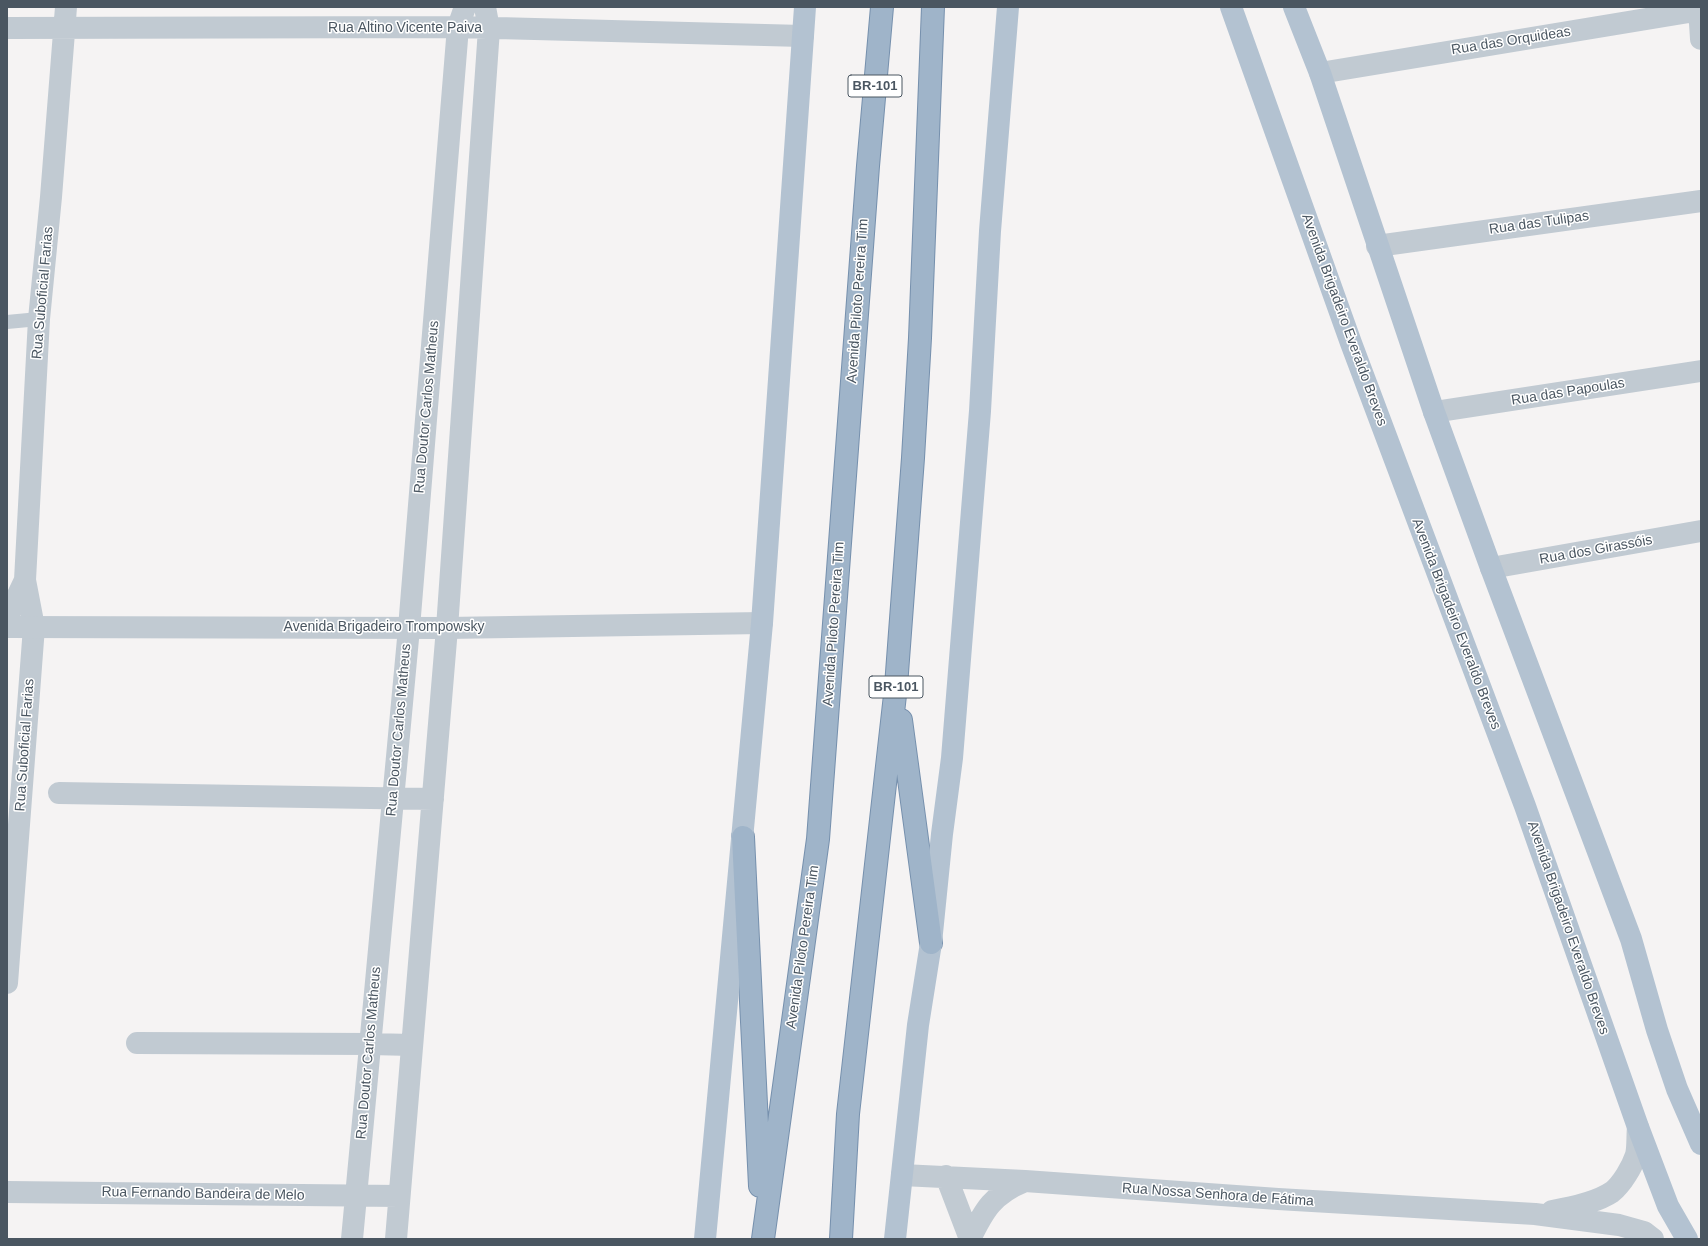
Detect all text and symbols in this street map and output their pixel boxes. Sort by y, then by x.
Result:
street label: Rua Altino Vicente Paiva [328,20,482,36]
street label: Rua das Orquideas [1450,23,1572,59]
road number: BR-101 [848,75,902,97]
street label: Rua das Tulipas [1488,208,1590,238]
street label: Avenida Brigadeiro Everaldo Breves [1298,212,1390,428]
street label: Avenida Piloto Pereira Tim [844,218,872,384]
street label: Rua Suboficial Farias [29,226,57,360]
street label: Rua Doutor Carlos Matheus [411,320,443,494]
street label: Rua das Papoulas [1510,375,1626,409]
street label: Avenida Brigadeiro Everaldo Breves [1408,516,1504,732]
street label: Rua dos Girassóis [1538,532,1654,568]
street label: Avenida Piloto Pereira Tim [820,541,848,707]
street label: Avenida Brigadeiro Trompowsky [284,619,484,635]
street label: Rua Doutor Carlos Matheus [383,643,415,817]
road number: BR-101 [869,676,923,698]
street label: Rua Suboficial Farias [12,678,38,812]
street label: Avenida Brigadeiro Everaldo Breves [1523,819,1613,1037]
street label: Avenida Piloto Pereira Tim [783,864,823,1030]
street label: Rua Doutor Carlos Matheus [353,966,385,1140]
street label: Rua Nossa Senhora de Fátima [1122,1180,1314,1210]
street label: Rua Fernando Bandeira de Melo [101,1184,305,1204]

